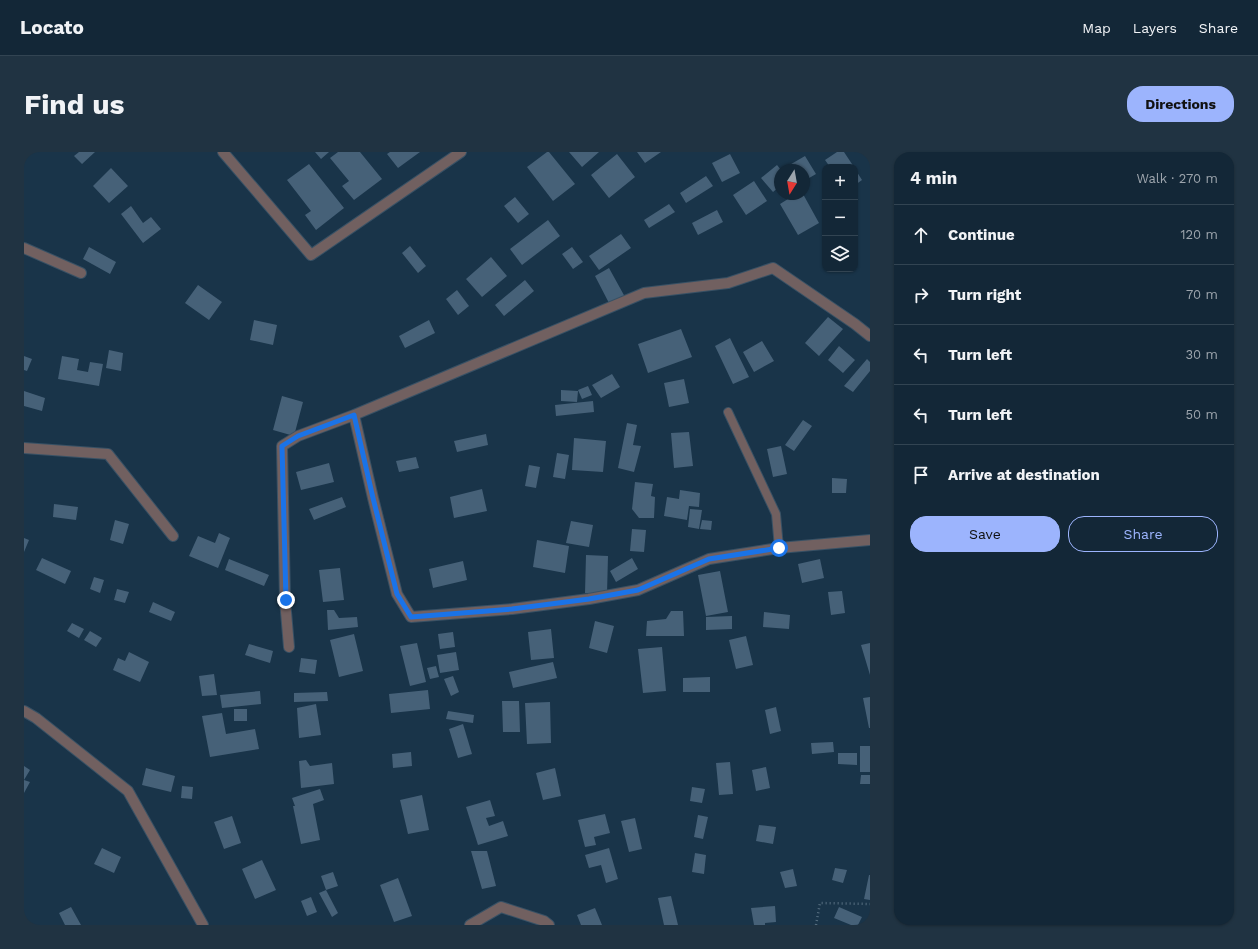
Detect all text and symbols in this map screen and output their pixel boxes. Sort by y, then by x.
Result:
text: Locato [20,16,84,39]
text: Map [1082,20,1111,36]
text: Layers [1133,20,1177,36]
text: Share [1199,20,1238,36]
button: Directions [1127,86,1234,122]
text: Find us [24,88,124,121]
north arrow [774,164,810,200]
map controls [822,164,858,272]
button: + [822,164,858,200]
text: 4 min [910,168,957,188]
text: Walk · 270 m [1137,171,1218,186]
button: − [822,200,858,236]
icon: ahead [910,224,932,246]
text: Continue [948,226,1015,244]
text: 120 m [1180,227,1218,242]
button: layers [822,236,858,272]
icon: right [910,284,932,306]
text: Turn right [948,286,1021,304]
text: 70 m [1186,287,1218,302]
icon: left [910,344,932,366]
text: Turn left [948,346,1012,364]
text: 30 m [1186,347,1218,362]
icon: left [910,404,932,426]
text: Turn left [948,406,1012,424]
text: 50 m [1186,407,1218,422]
icon: arrive [910,464,932,486]
text: Arrive at destination [948,466,1100,484]
button: Save [910,516,1060,552]
button: Share [1068,516,1218,552]
route start [770,539,788,557]
route end [277,591,295,609]

